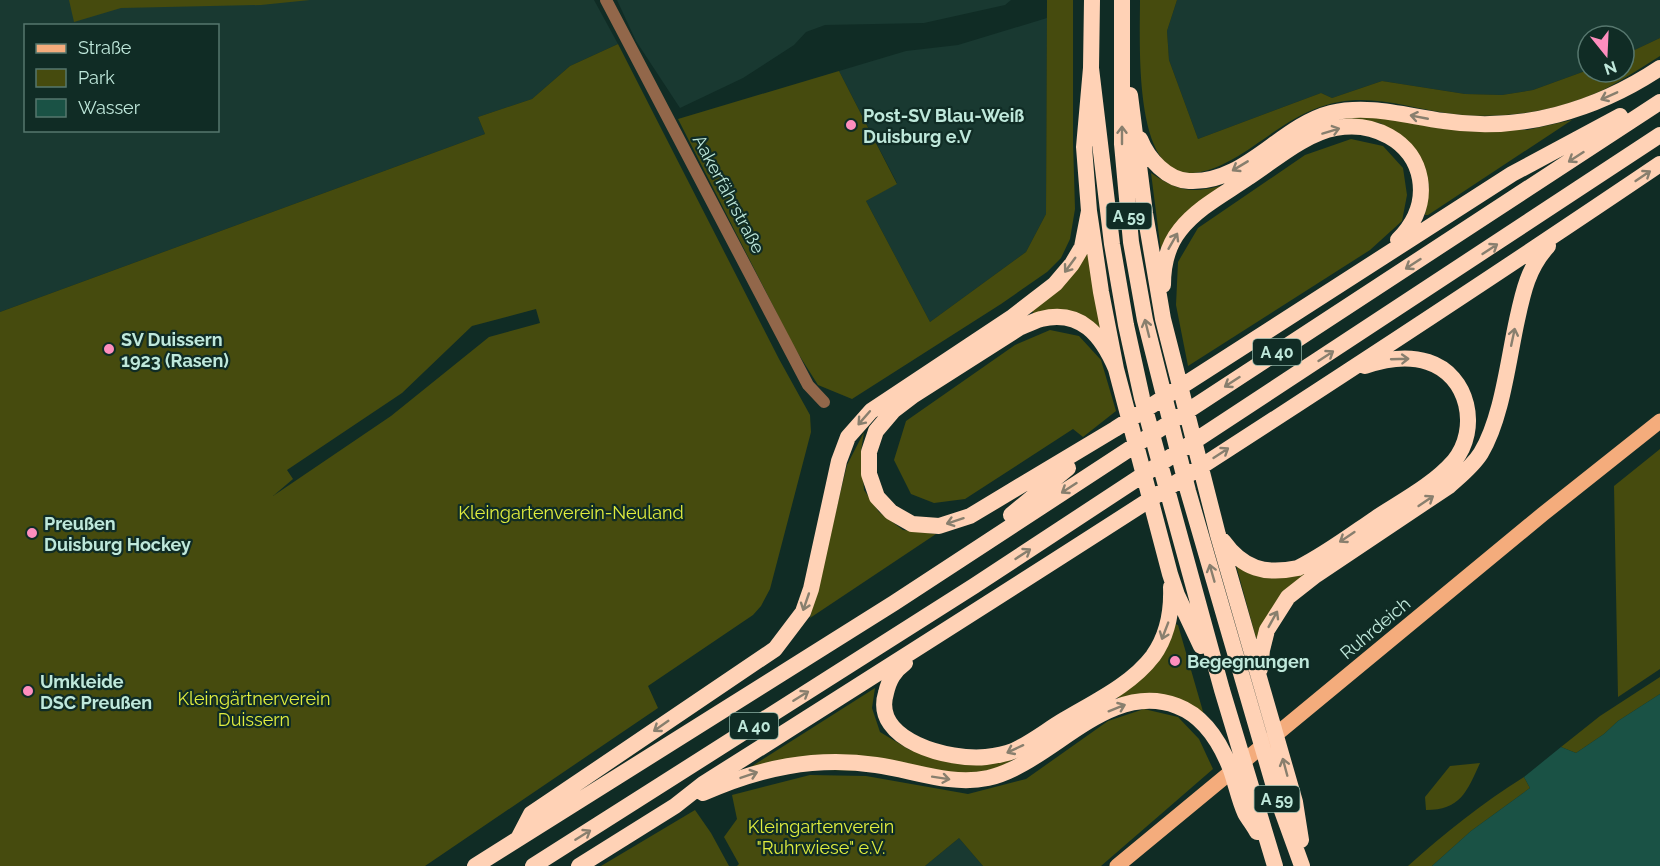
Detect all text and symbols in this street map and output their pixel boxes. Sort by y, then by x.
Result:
legend [24,24,219,132]
north arrow [1576,24,1636,84]
text: Straße [78,37,132,58]
text: N [1602,57,1619,79]
text: Park [78,67,115,88]
one-way arrow [1601,91,1619,102]
text: Wasser [78,97,141,118]
place label: Post-SV Blau-Weiß Duisburg e.V [863,105,1024,147]
one-way arrow [1410,111,1429,122]
marker: Post-SV Blau-Weiß Duisburg e.V [844,118,858,132]
one-way arrow [1321,125,1340,136]
one-way arrow [1116,126,1128,146]
street label: Aakerfährstraße [689,131,769,257]
one-way arrow [1568,151,1585,163]
one-way arrow [1232,160,1249,172]
one-way arrow [1635,170,1651,182]
road number: A 59 [1106,203,1152,229]
one-way arrow [1168,233,1180,250]
one-way arrow [1481,243,1497,255]
one-way arrow [1064,257,1077,273]
one-way arrow [1404,257,1421,270]
one-way arrow [1141,319,1153,338]
one-way arrow [1508,328,1519,347]
place label: SV Duissern 1923 (Rasen) [121,329,229,371]
road number: A 40 [1253,339,1301,365]
marker: SV Duissern 1923 (Rasen) [102,342,116,356]
one-way arrow [1318,349,1335,362]
one-way arrow [1390,354,1410,365]
one-way arrow [1224,376,1241,388]
one-way arrow [858,410,871,426]
one-way arrow [1212,447,1229,459]
one-way arrow [1060,482,1077,495]
one-way arrow [1417,495,1434,507]
park label: Kleingartenverein-Neuland [458,502,684,523]
place label: Preußen Duisburg Hockey [44,513,191,555]
one-way arrow [946,516,965,527]
marker: Preußen Duisburg Hockey [25,526,39,540]
one-way arrow [1339,531,1356,544]
one-way arrow [1014,548,1031,561]
one-way arrow [1206,564,1217,583]
one-way arrow [800,592,811,611]
street label: Ruhrdeich [1336,593,1414,663]
one-way arrow [1268,611,1279,629]
one-way arrow [1159,622,1170,640]
place label: Begegnungen [1187,651,1310,672]
marker: Begegnungen [1168,654,1182,668]
place label: Umkleide DSC Preußen [40,671,152,713]
marker: Umkleide DSC Preußen [21,684,35,698]
park label: Kleingärtnerverein Duissern [178,688,330,730]
one-way arrow [792,690,809,702]
one-way arrow [1107,702,1125,713]
road number: A 40 [730,713,778,739]
one-way arrow [653,720,669,732]
one-way arrow [1006,743,1024,755]
one-way arrow [1279,758,1290,777]
one-way arrow [739,769,757,780]
one-way arrow [930,773,950,784]
road number: A 59 [1254,786,1300,812]
park label: Kleingartenverein "Ruhrwiese" e.V. [748,816,894,858]
one-way arrow [574,829,591,841]

